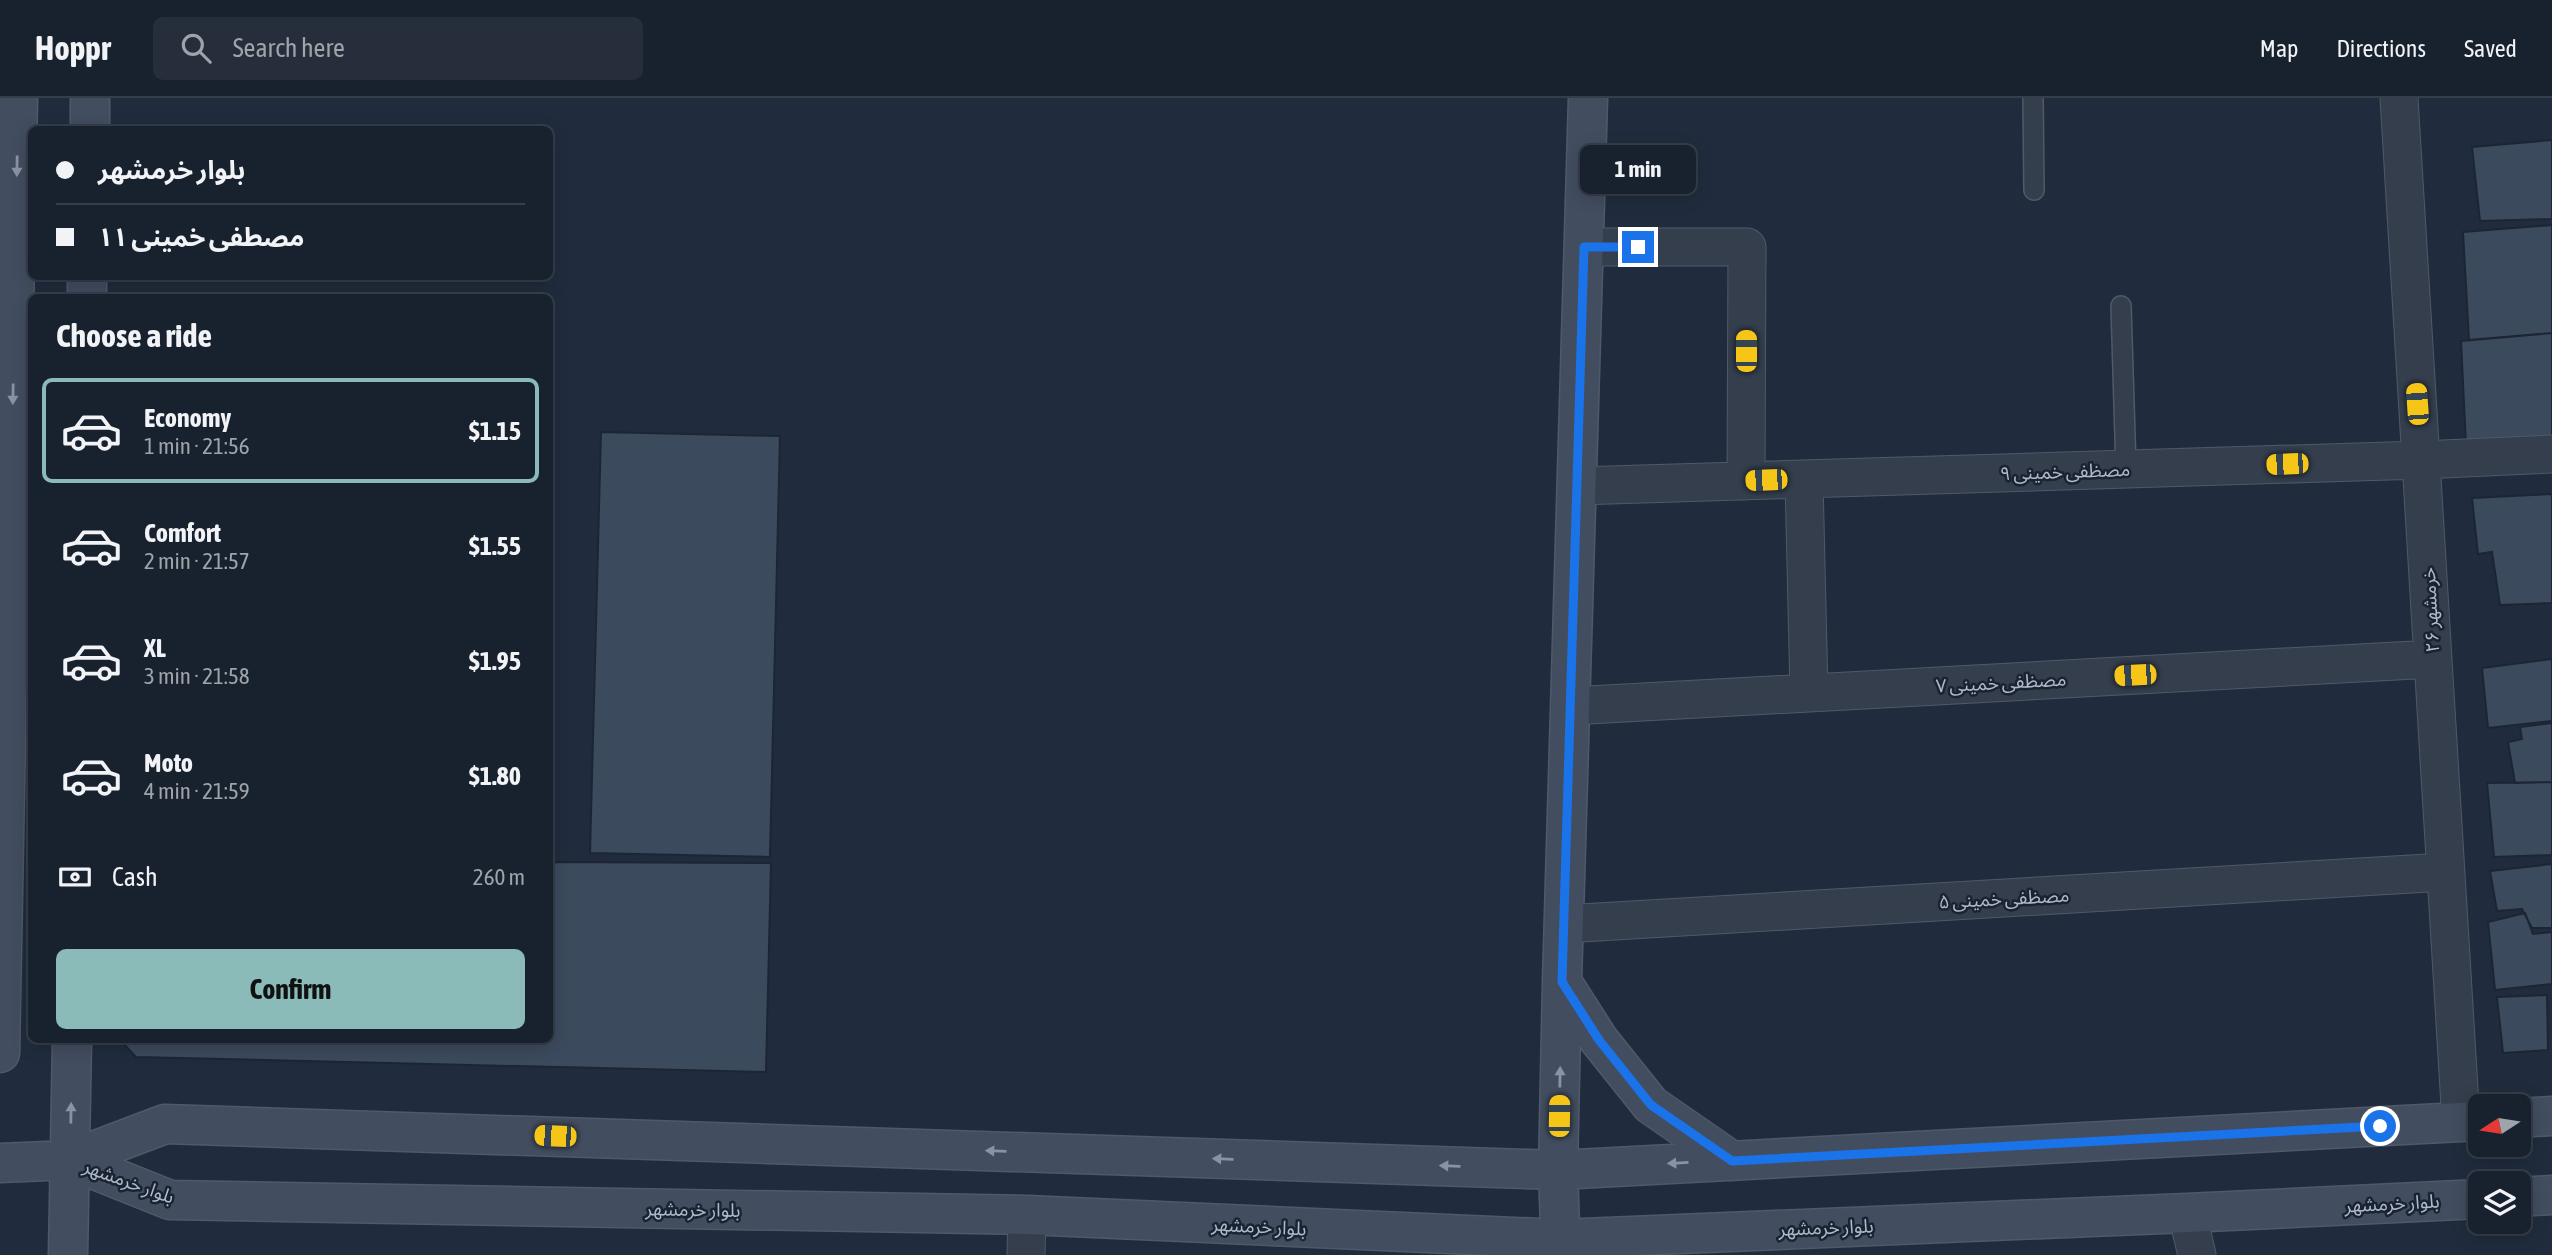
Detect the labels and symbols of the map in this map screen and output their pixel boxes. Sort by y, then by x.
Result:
callout: 1 min [1580,145,1696,194]
one-way arrow [11,155,23,177]
route end [1622,231,1654,263]
car [1736,330,1757,372]
car [2406,382,2429,426]
one-way arrow [7,383,18,405]
car [2266,453,2309,475]
street label: مصظفی خمینی ۹ [1999,458,2131,485]
car [1745,469,1788,491]
street label: خرمشهر ۲۶ [2417,567,2444,653]
car [2114,663,2157,687]
street label: مصظفی خمینی ۷ [1935,668,2067,697]
street label: مصظفی خمینی ۵ [1938,884,2070,913]
one-way arrow [1554,1066,1566,1088]
north arrow [2468,1094,2530,1157]
car [1549,1095,1570,1137]
one-way arrow [65,1102,77,1124]
route start [2364,1110,2396,1142]
car [534,1125,577,1147]
one-way arrow [984,1145,1006,1157]
one-way arrow [1212,1153,1234,1164]
street label: بلوار خرمشهر [79,1154,177,1209]
one-way arrow [1666,1158,1688,1169]
one-way arrow [1439,1160,1461,1172]
street label: بلوار خرمشهر [2343,1190,2440,1218]
street label: بلوار خرمشهر [644,1197,741,1222]
street label: بلوار خرمشهر [1210,1212,1307,1240]
street label: بلوار خرمشهر [1777,1214,1874,1241]

